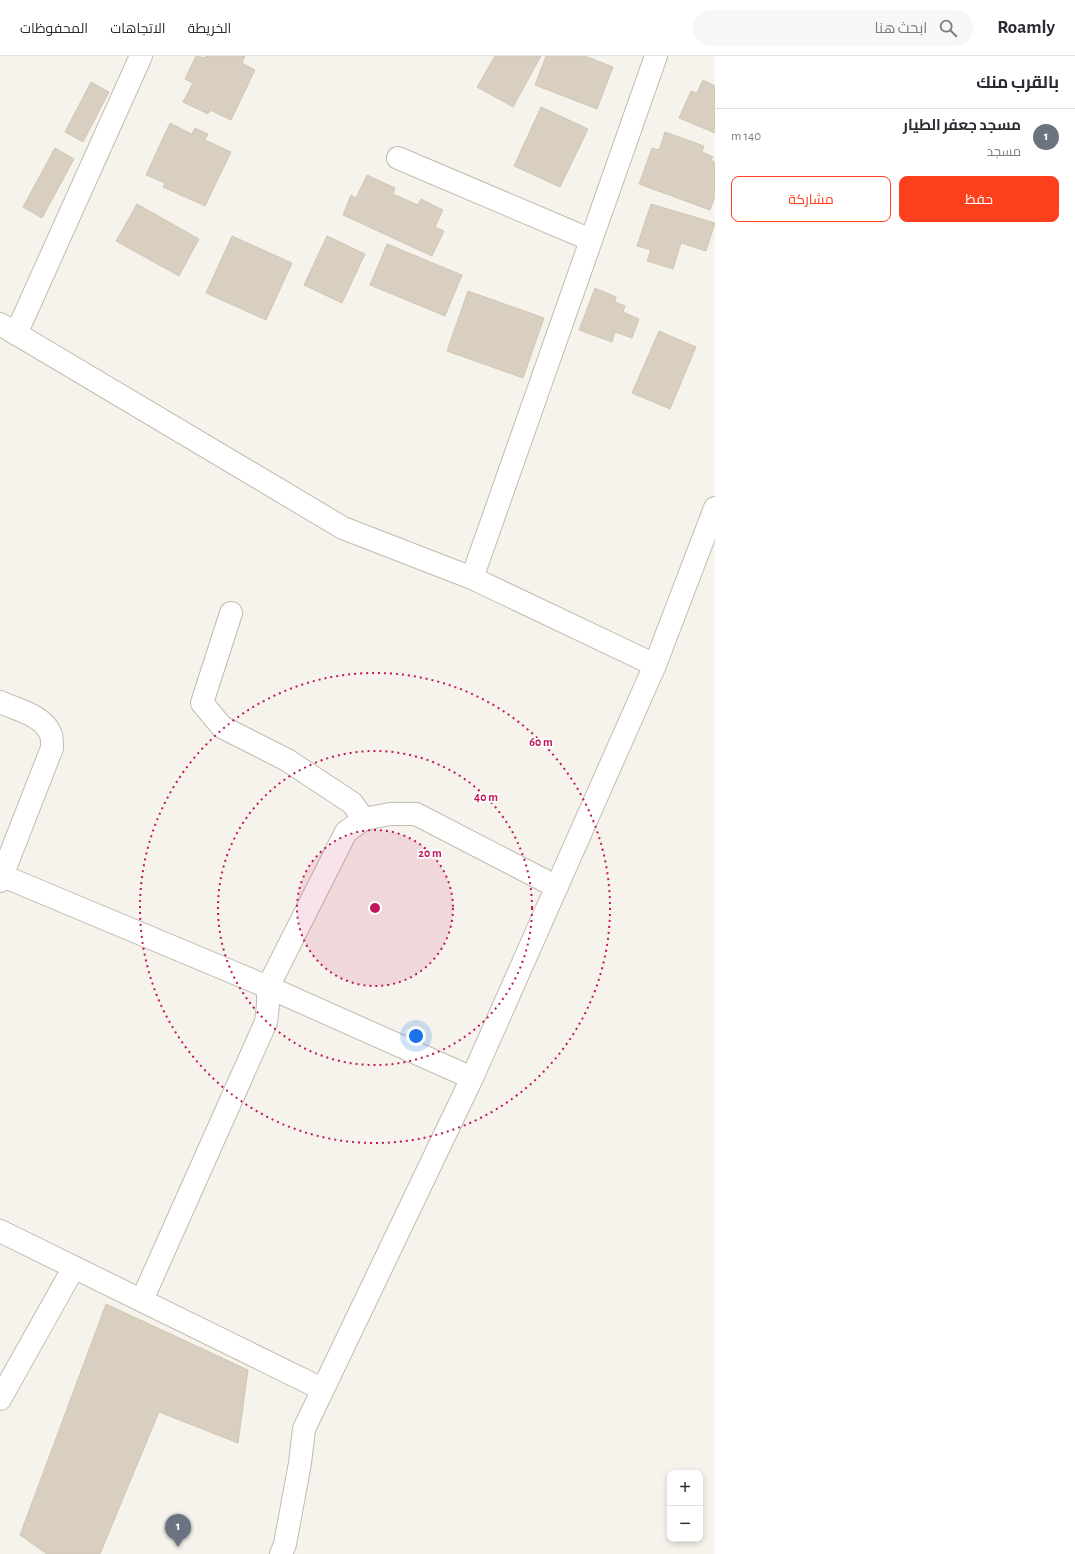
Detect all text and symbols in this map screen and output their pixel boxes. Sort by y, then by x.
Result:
search box [693,10,973,46]
icon: search [937,17,959,39]
text: Roamly [997,18,1055,37]
text: ابحث هنا [875,21,927,36]
text: المحفوظات [20,22,88,36]
text: الاتجاهات [110,22,166,36]
text: الخريطة [188,22,231,36]
text: بالقرب منك [976,74,1059,91]
text: مسجد جعفر الطيار [903,118,1021,133]
text: 140 m [731,130,761,143]
text: 1 [1044,130,1048,143]
text: مسجد [987,146,1021,159]
button: مشاركة [731,176,891,222]
button: حفظ [899,176,1059,222]
text: 60 m [529,736,553,748]
text: 40 m [474,791,498,803]
text: 20 m [418,847,442,859]
centre of rings [368,901,382,915]
your location [406,1026,426,1046]
map controls [667,1470,703,1542]
button: + [667,1470,703,1506]
button: − [667,1506,703,1542]
pin: 1 [165,1514,191,1547]

